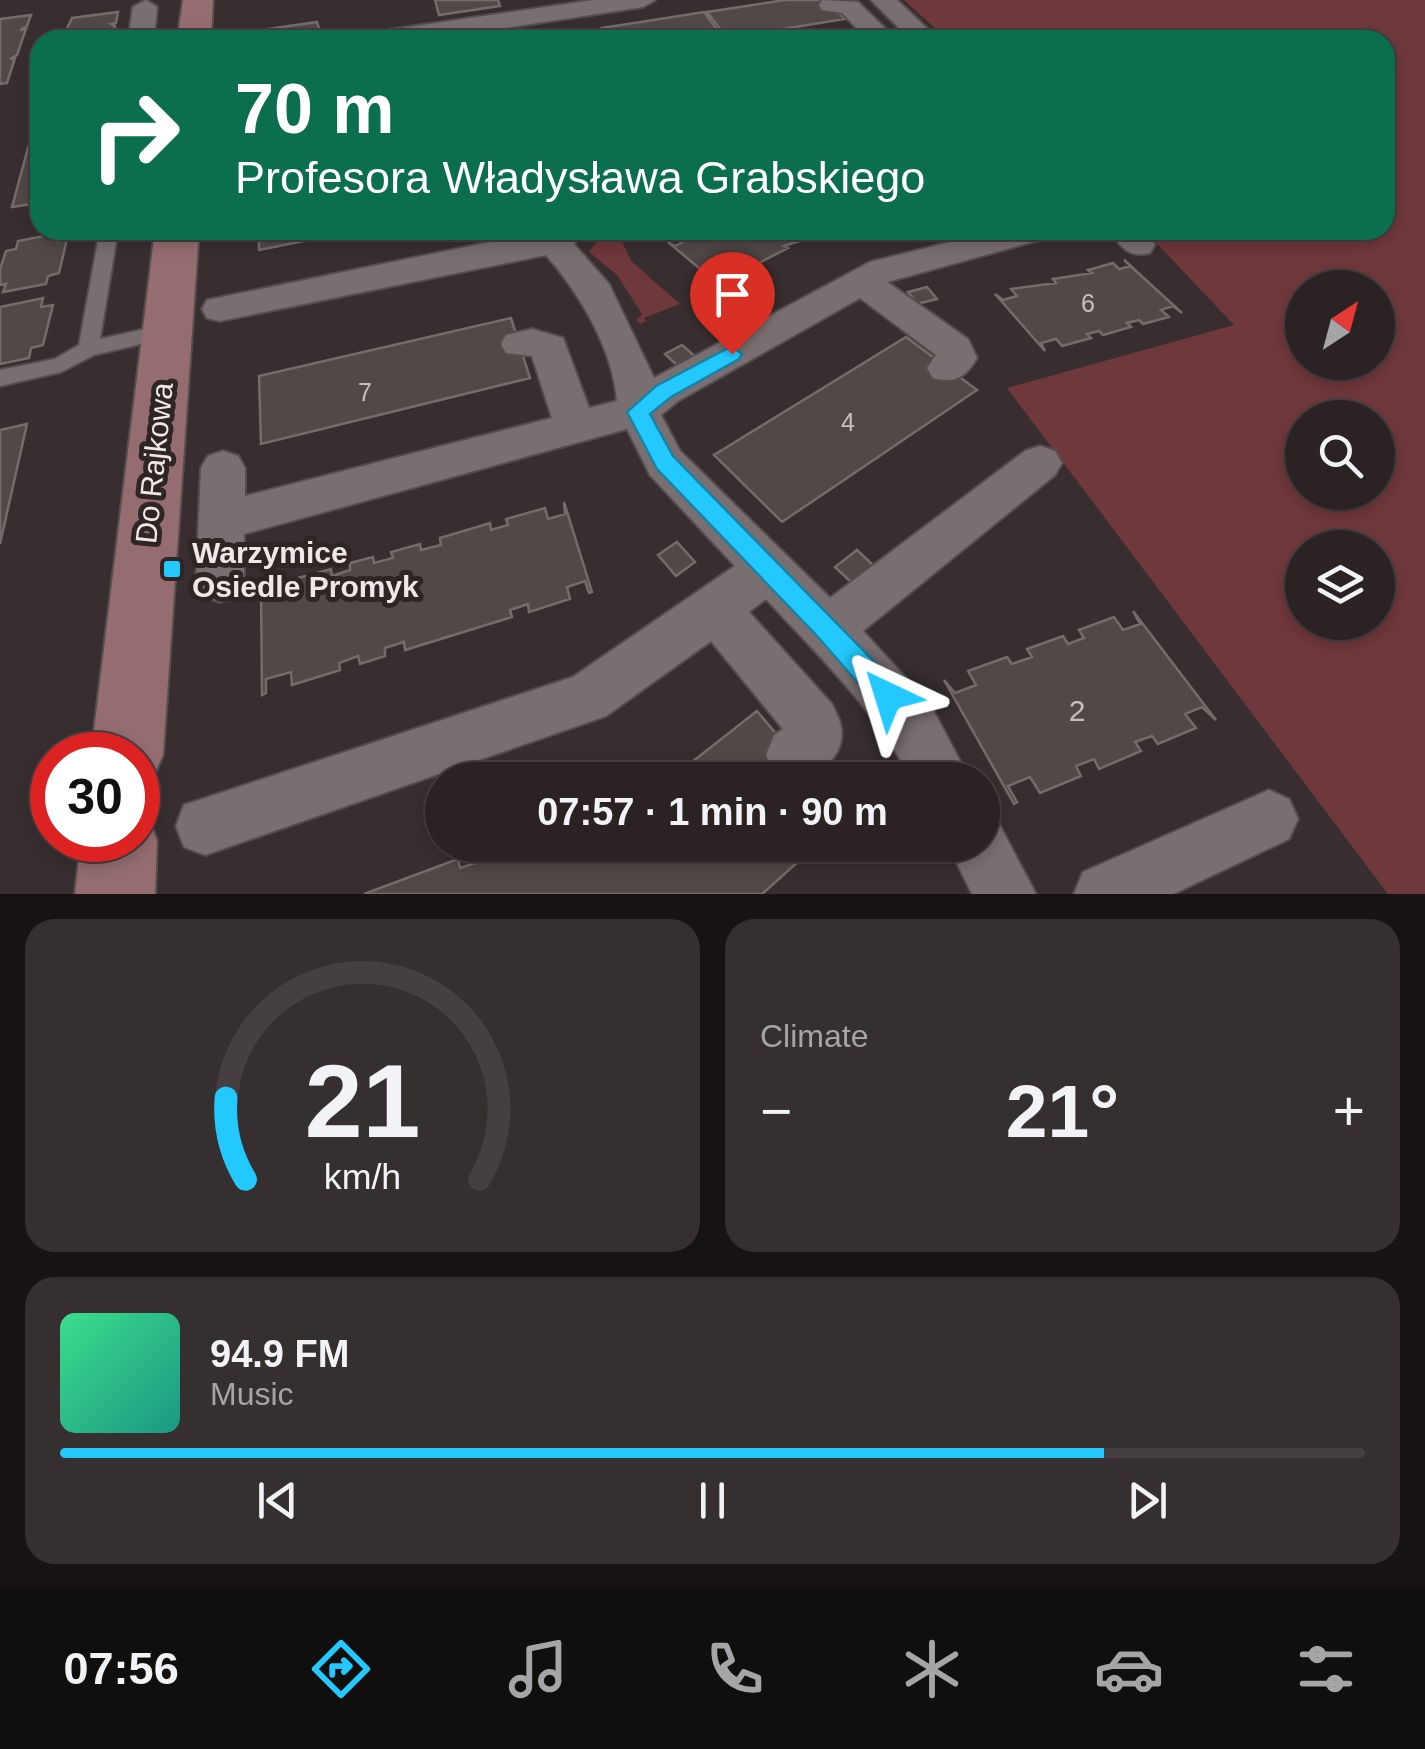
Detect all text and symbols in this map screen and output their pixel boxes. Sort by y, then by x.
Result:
icon: right [70,70,200,200]
text: 70 m [235,70,395,148]
text: Profesora Władysława Grabskiego [235,152,925,203]
pin [690,252,775,355]
icon: arrive [705,267,760,322]
north arrow [1285,270,1395,380]
map controls [1285,270,1395,640]
house number: 6 [1081,289,1095,317]
house number: 7 [358,378,372,406]
street label: Do Rajkowa [129,381,179,545]
button: search [1285,400,1395,510]
house number: 4 [841,408,855,436]
button: layers [1285,530,1395,640]
place label: Warzymice Osiedle Promyk [192,536,419,603]
marker: Warzymice Osiedle Promyk [161,558,183,580]
position arrow [836,644,940,748]
house number: 2 [1069,694,1085,727]
speed limit sign: 30 [30,732,160,862]
text: 07:57 · 1 min · 90 m [537,791,888,833]
text: Climate [760,1018,868,1054]
text: 21 [305,1043,420,1159]
text: 21° [1006,1069,1119,1153]
text: − [760,1080,792,1142]
text: + [1333,1080,1365,1142]
text: km/h [324,1157,401,1197]
text: 94.9 FM [210,1333,349,1375]
text: Music [210,1376,294,1412]
icon: previous [250,1473,305,1528]
icon: pause [685,1473,740,1528]
icon: next [1120,1473,1175,1528]
icon: directions [306,1634,376,1704]
icon: music [503,1634,573,1704]
icon: phone [700,1634,770,1704]
icon: climate [897,1634,967,1704]
icon: car [1094,1634,1164,1704]
icon: filters [1291,1634,1361,1704]
text: 07:56 [64,1643,179,1694]

